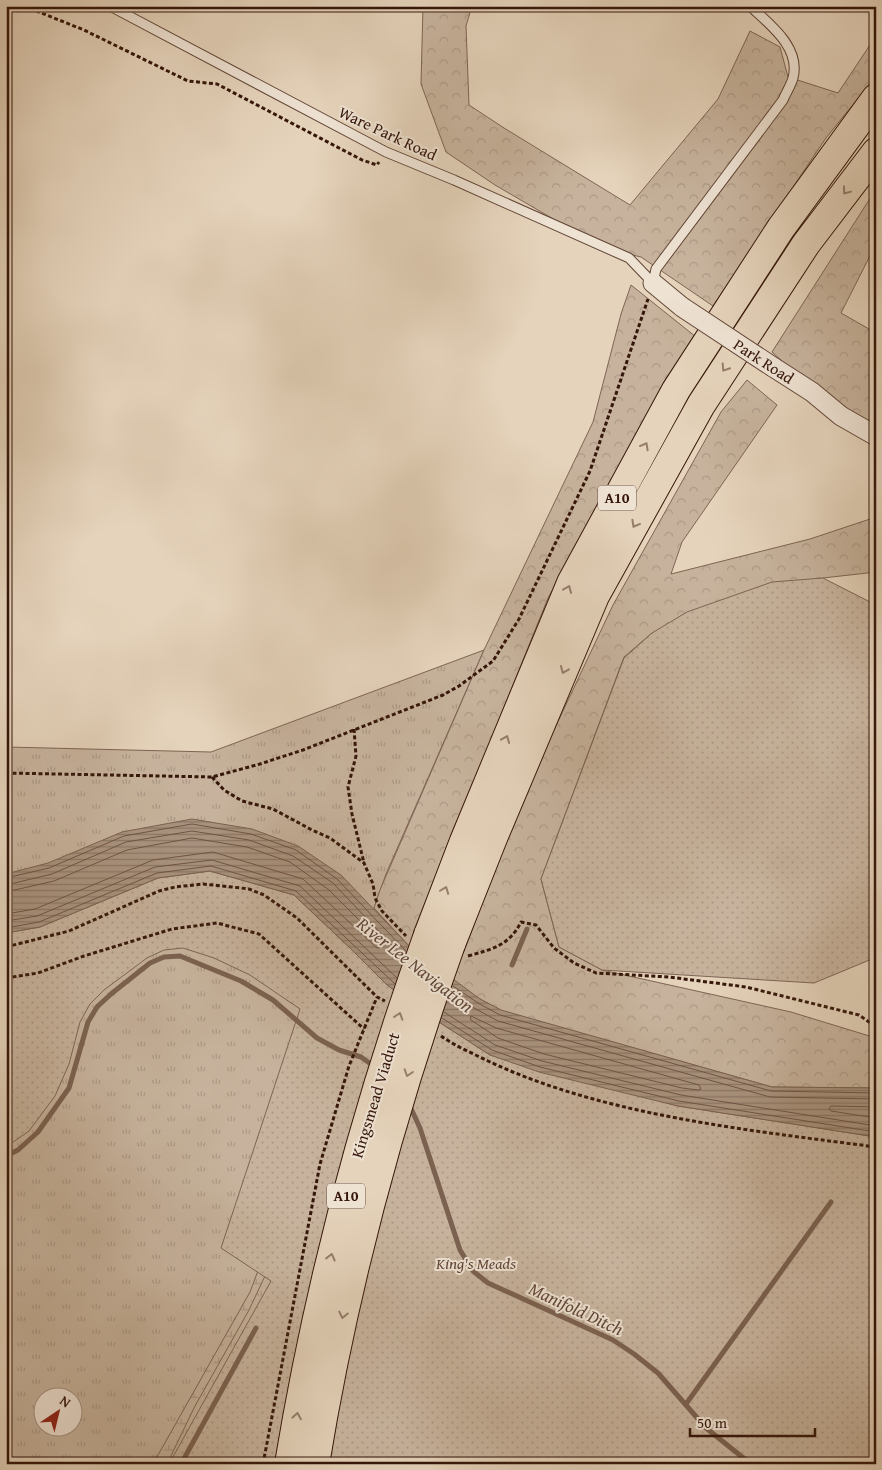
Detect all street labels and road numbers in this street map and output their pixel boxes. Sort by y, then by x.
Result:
street label: Ware Park Road [335,100,441,166]
street label: Park Road [729,332,799,390]
road number: A10 [598,486,636,510]
street label: Kingsmead Viaduct [345,1029,406,1161]
road number: A10 [327,1184,365,1208]

